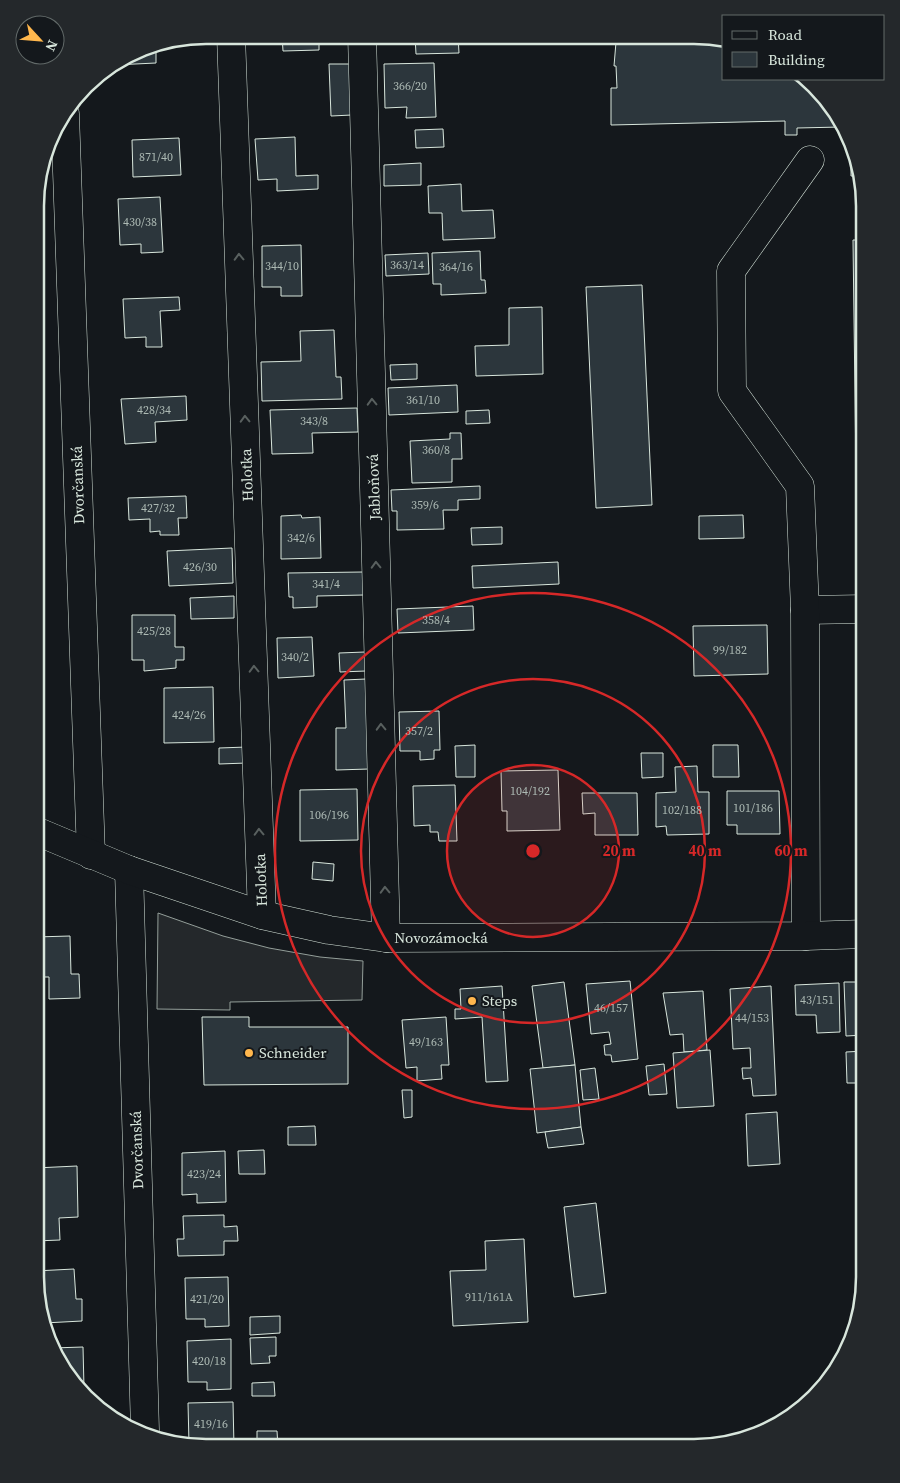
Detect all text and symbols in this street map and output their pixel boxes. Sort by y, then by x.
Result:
north arrow [15,15,65,65]
legend [722,15,885,80]
text: Road [768,24,802,45]
text: N [40,37,63,55]
text: Building [768,49,825,70]
house number: 366/20 [393,78,427,94]
house number: 871/40 [139,149,173,165]
house number: 430/38 [123,214,157,230]
one-way arrow [234,253,244,260]
house number: 363/14 [390,257,424,273]
house number: 344/10 [265,258,299,274]
house number: 364/16 [439,259,473,275]
house number: 361/10 [406,392,440,408]
one-way arrow [367,398,377,406]
house number: 428/34 [137,402,171,418]
house number: 343/8 [300,413,328,429]
one-way arrow [240,415,250,423]
house number: 360/8 [422,442,450,458]
street label: Dvorčanská [66,445,89,525]
street label: Holotka [235,448,258,502]
street label: Jabloňová [362,453,385,522]
house number: 359/6 [411,497,439,513]
house number: 427/32 [141,500,175,516]
house number: 342/6 [287,530,315,546]
house number: 426/30 [183,559,217,575]
one-way arrow [371,560,381,568]
house number: 341/4 [312,576,340,592]
house number: 358/4 [422,612,450,628]
house number: 425/28 [137,623,171,639]
house number: 99/182 [713,642,747,658]
house number: 340/2 [281,649,309,665]
one-way arrow [248,665,259,673]
house number: 424/26 [172,707,206,723]
one-way arrow [375,723,386,731]
house number: 357/2 [405,723,433,739]
house number: 104/192 [510,783,550,799]
house number: 101/186 [733,800,773,816]
house number: 102/188 [662,802,702,818]
house number: 106/196 [309,807,349,823]
one-way arrow [254,827,265,835]
text: 20 m [602,840,636,861]
text: 40 m [688,840,722,861]
text: 60 m [774,840,808,861]
centre of rings [524,842,542,860]
street label: Holotka [249,853,272,907]
one-way arrow [380,885,390,893]
street label: Novozámocká [394,927,488,948]
place label: Steps [482,990,517,1011]
house number: 43/151 [800,992,834,1008]
marker: Steps [466,995,478,1007]
house number: 46/157 [594,1000,628,1016]
house number: 44/153 [735,1010,769,1026]
house number: 49/163 [409,1034,443,1050]
place label: Schneider [259,1042,327,1063]
marker: Schneider [243,1047,255,1059]
street label: Dvorčanská [125,1110,148,1190]
house number: 423/24 [187,1166,221,1182]
house number: 911/161A [465,1289,513,1305]
house number: 421/20 [190,1291,224,1307]
house number: 420/18 [192,1353,226,1369]
house number: 419/16 [194,1416,228,1432]

